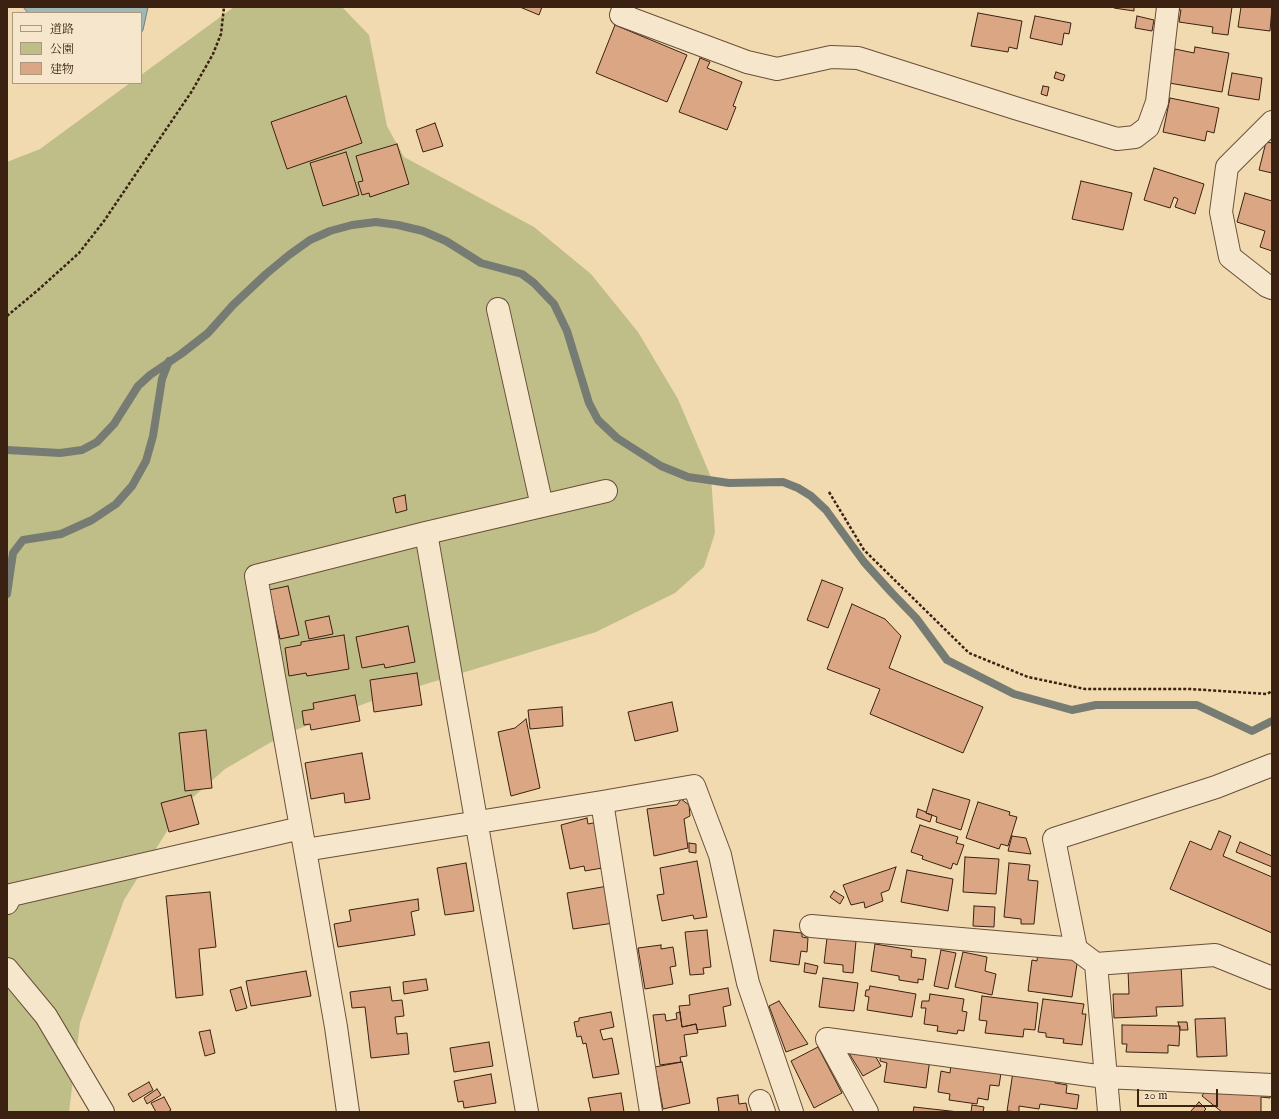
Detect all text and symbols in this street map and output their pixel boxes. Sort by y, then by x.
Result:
legend [12,12,142,84]
text: 道路 [50,22,74,37]
text: 公園 [50,42,74,57]
text: 建物 [50,62,74,77]
scale bar [1139,1081,1220,1107]
text: 20 m [1144,1088,1167,1103]

